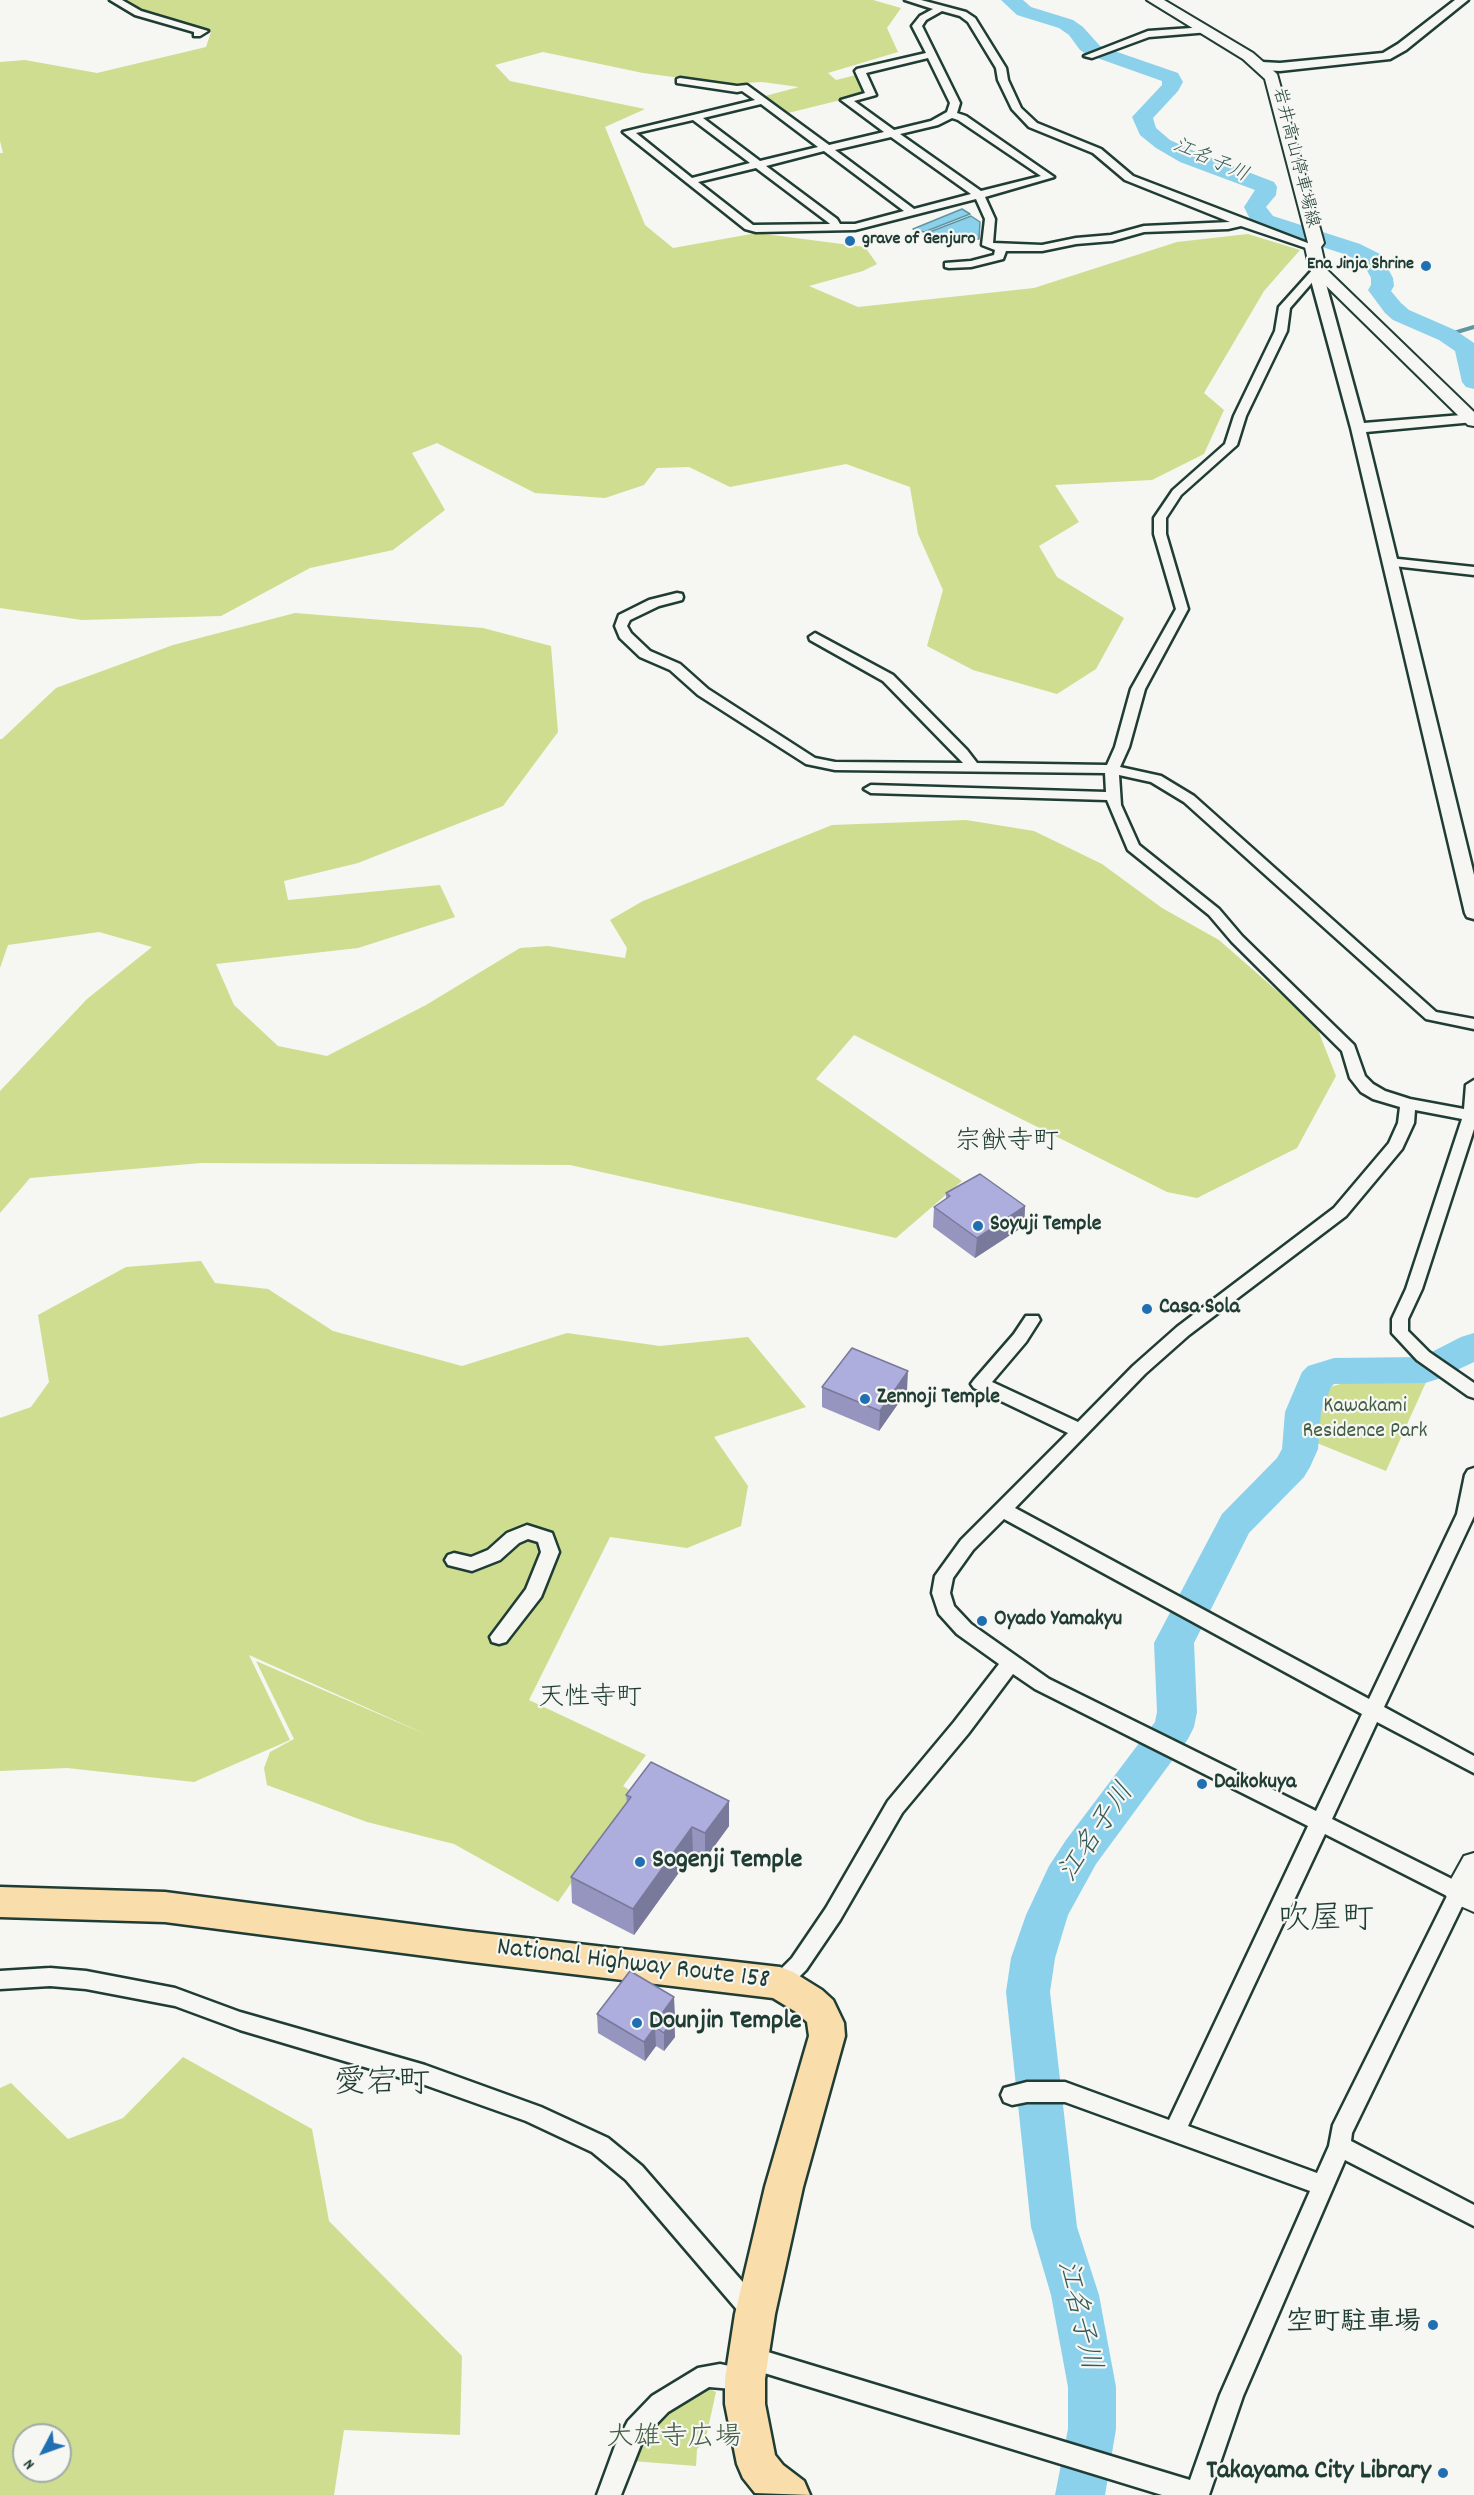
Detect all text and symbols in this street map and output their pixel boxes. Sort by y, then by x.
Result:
street label: 岩井高山停車場線 [1266,86,1322,230]
water label: 江名子川 [1169,135,1251,189]
place label: grave of Genjuro [862,230,976,252]
marker: grave of Genjuro [843,234,857,248]
place label: Ena Jinja Shrine [1307,255,1414,277]
marker: Ena Jinja Shrine [1419,259,1433,273]
district label: 宗猷寺町 [955,1128,1059,1160]
place label: Soyuji Temple [990,1213,1101,1239]
marker: Soyuji Temple [971,1219,985,1233]
place label: Casa Sola [1159,1296,1240,1322]
marker: Casa Sola [1140,1302,1154,1316]
place label: Zennoji Temple [877,1386,1000,1412]
marker: Zennoji Temple [858,1392,872,1406]
park label: Kawakami Residence Park [1303,1395,1427,1446]
place label: Oyado Yamakyu [994,1608,1122,1634]
marker: Oyado Yamakyu [975,1614,989,1628]
district label: 天性寺町 [538,1684,642,1716]
place label: Daikokuya [1214,1771,1296,1797]
marker: Daikokuya [1195,1777,1209,1791]
water label: 江名子川 [1054,1778,1144,1890]
place label: Sogenji Temple [652,1846,802,1878]
marker: Sogenji Temple [633,1855,647,1869]
district label: 吹屋町 [1278,1904,1374,1942]
street label: National Highway Route 158 [495,1933,771,1999]
place label: Dounjin Temple [649,2007,802,2039]
marker: Dounjin Temple [630,2016,644,2030]
district label: 愛宕町 [334,2068,430,2106]
water label: 江名子川 [1047,2258,1105,2374]
place label: 空町駐車場 [1286,2309,1421,2341]
marker: 空町駐車場 [1426,2318,1440,2332]
north arrow [12,2423,72,2483]
park label: 大雄寺広場 [607,2424,741,2456]
text: N [18,2453,41,2474]
place label: Takayama City Library [1206,2457,1431,2489]
marker: Takayama City Library [1436,2466,1450,2480]

